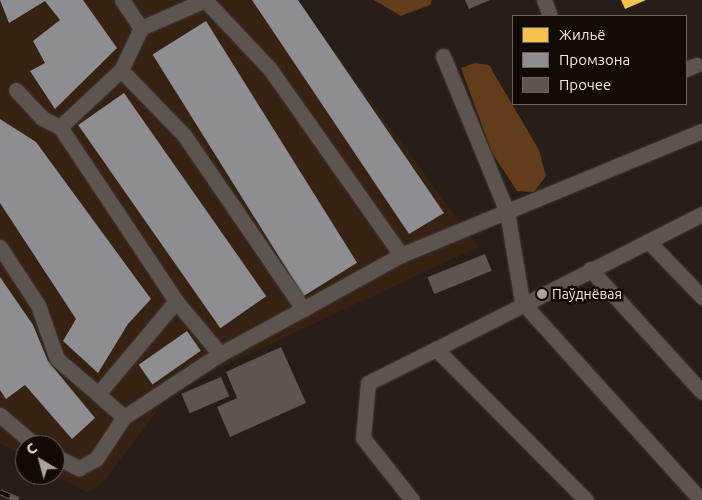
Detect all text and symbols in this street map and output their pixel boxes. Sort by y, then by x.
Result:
legend [512,15,687,105]
text: Жильё [559,26,606,43]
text: Промзона [559,51,630,68]
text: Прочее [559,76,611,93]
place label: Паўднёвая [552,286,622,302]
marker: Паўднёвая [536,288,548,300]
north arrow [15,435,65,485]
text: С [23,440,40,458]

